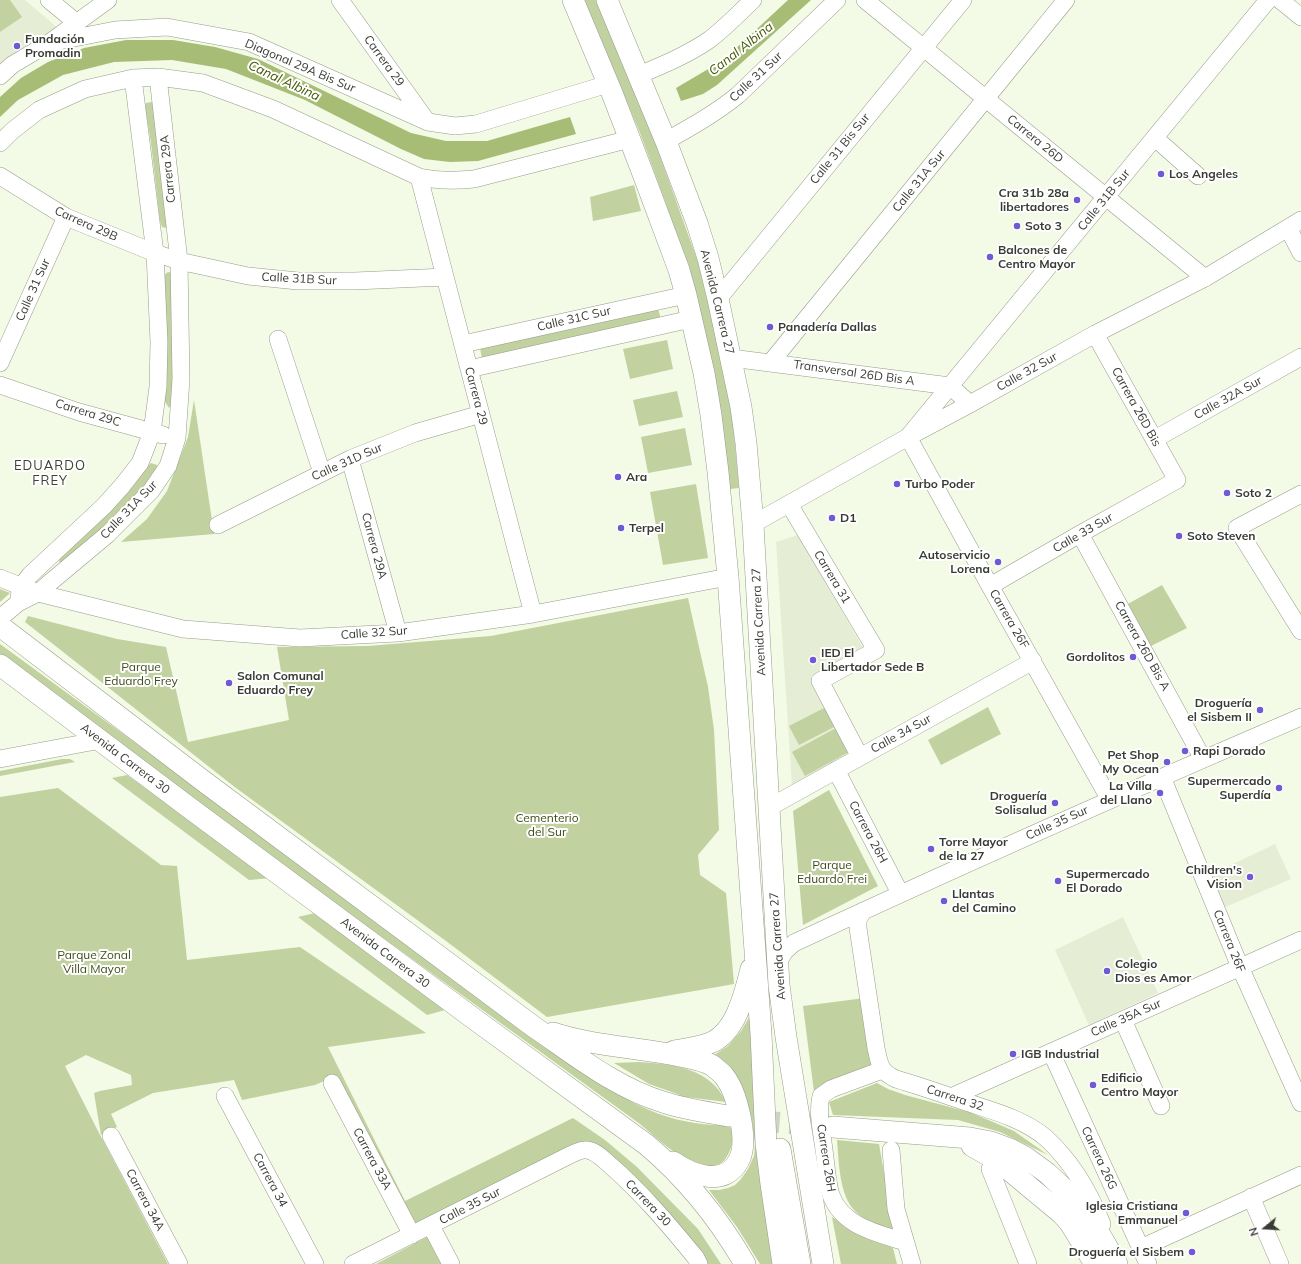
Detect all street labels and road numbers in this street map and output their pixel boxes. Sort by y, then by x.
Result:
street label: Carrera 29 [361,33,407,89]
street label: Diagonal 29A Bis Sur [243,36,357,96]
street label: Calle 31 Sur [727,49,785,105]
street label: Calle 31 Bis Sur [807,111,873,187]
street label: Carrera 26D [1004,112,1066,166]
street label: Carrera 29A [157,134,179,204]
street label: Calle 31A Sur [890,147,948,215]
street label: Calle 31B Sur [1075,166,1133,234]
street label: Carrera 29B [52,204,120,244]
street label: Avenida Carrera 27 [697,248,737,356]
street label: Calle 31 Sur [13,257,53,323]
street label: Calle 31B Sur [261,270,337,288]
street label: Calle 31C Sur [536,304,612,334]
street label: Calle 32 Sur [994,349,1060,395]
street label: Transversal 26D Bis A [792,357,916,389]
street label: Carrera 29 [461,365,491,427]
street label: Carrera 26D Bis [1108,365,1164,449]
street label: Calle 32A Sur [1191,373,1265,423]
street label: Carrera 29C [54,396,122,430]
street label: Calle 31D Sur [309,440,385,484]
street label: Calle 31A Sur [98,478,160,542]
street label: Calle 33 Sur [1050,510,1116,556]
street label: Carrera 29A [358,511,390,581]
street label: Carrera 31 [811,548,853,606]
street label: Avenida Carrera 27 [749,568,769,676]
street label: Carrera 26F [986,587,1032,651]
street label: Carrera 26D Bis A [1111,599,1173,693]
street label: Calle 32 Sur [340,623,408,643]
street label: Calle 34 Sur [868,711,934,757]
street label: Avenida Carrera 30 [77,721,173,797]
street label: Carrera 26H [846,798,890,866]
street label: Calle 35 Sur [1024,803,1090,843]
street label: Avenida Carrera 27 [767,892,789,1000]
street label: Carrera 26F [1210,908,1248,974]
street label: Avenida Carrera 30 [337,915,433,991]
street label: Calle 35A Sur [1088,996,1164,1040]
street label: Carrera 32 [925,1082,985,1114]
street label: Carrera 26H [814,1123,838,1193]
street label: Carrera 26G [1078,1124,1120,1192]
street label: Carrera 33A [350,1126,394,1192]
street label: Carrera 34 [250,1150,290,1210]
street label: Carrera 34A [123,1167,167,1233]
street label: Carrera 30 [622,1177,674,1229]
street label: Calle 35 Sur [437,1184,503,1228]

